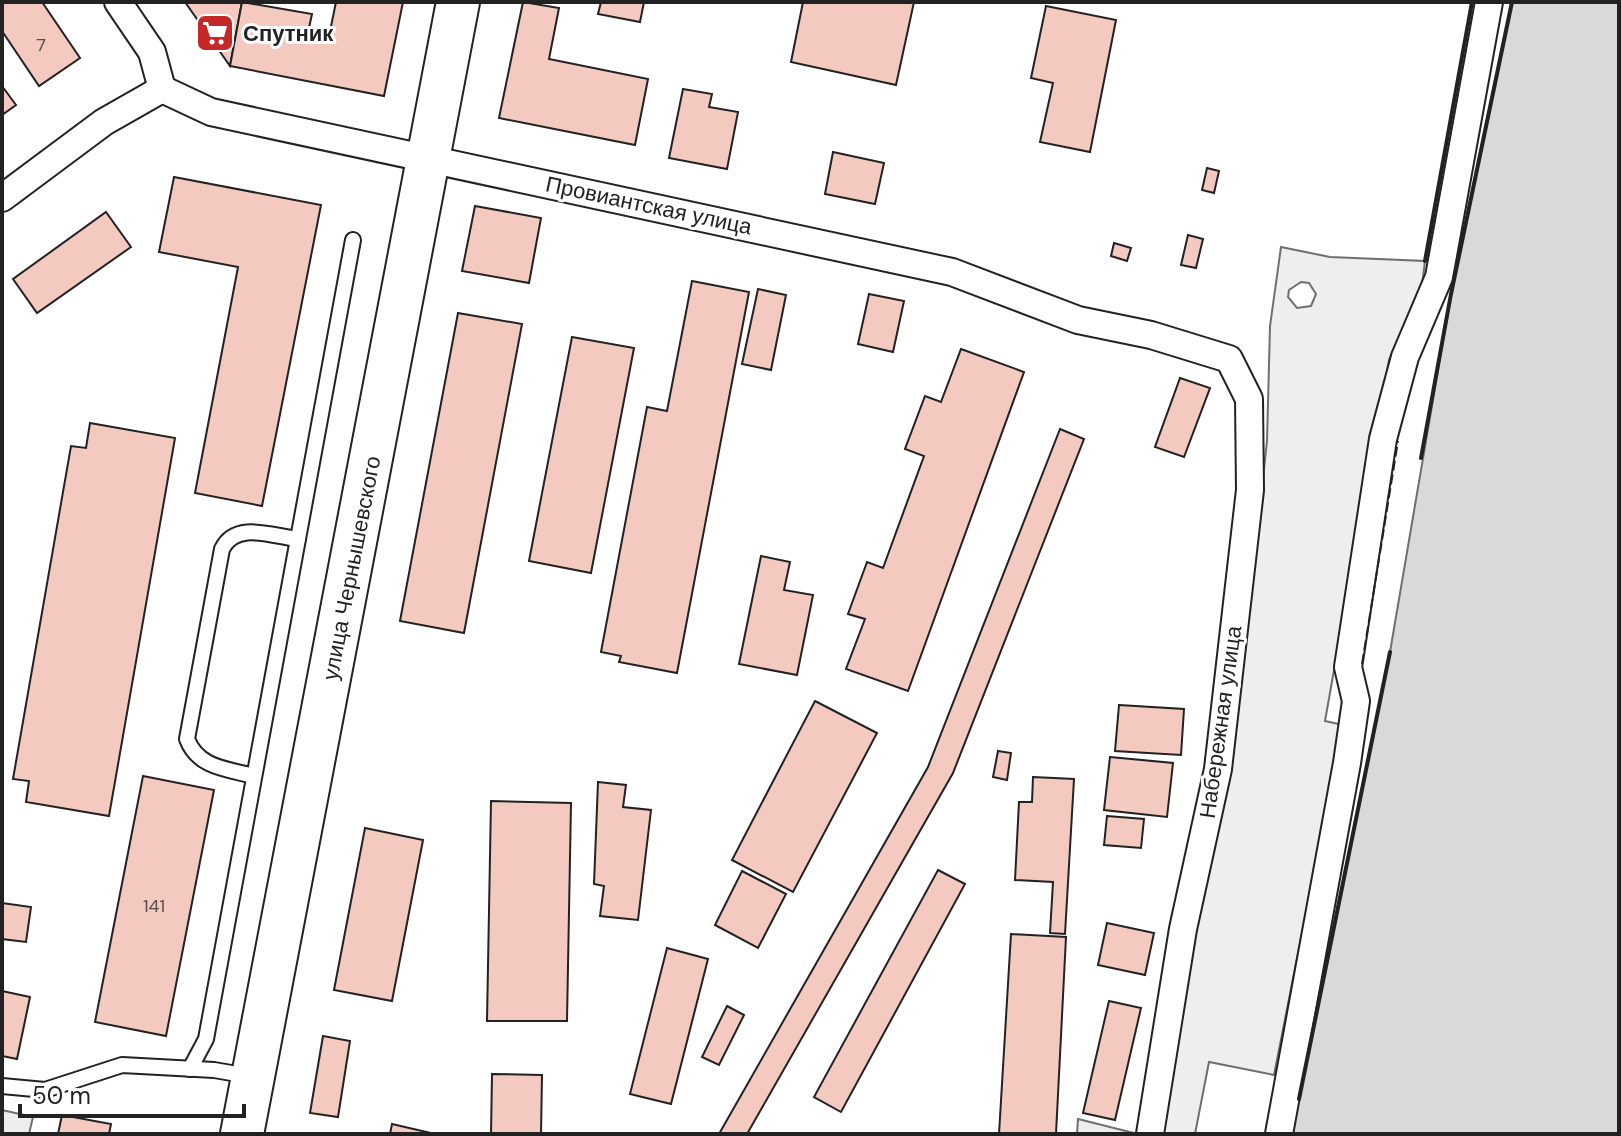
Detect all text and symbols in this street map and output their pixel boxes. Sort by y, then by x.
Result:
supermarket icon: Спутник [194,12,236,54]
place label: Спутник [243,19,334,48]
house number: 7 [36,33,46,57]
street label: Провиантская улица [543,169,755,242]
street label: улица Чернышевского [316,454,387,683]
street label: Набережная улица [1193,623,1248,820]
house number: 141 [143,894,165,918]
scale bar [20,1068,244,1118]
text: 50 m [32,1080,91,1111]

